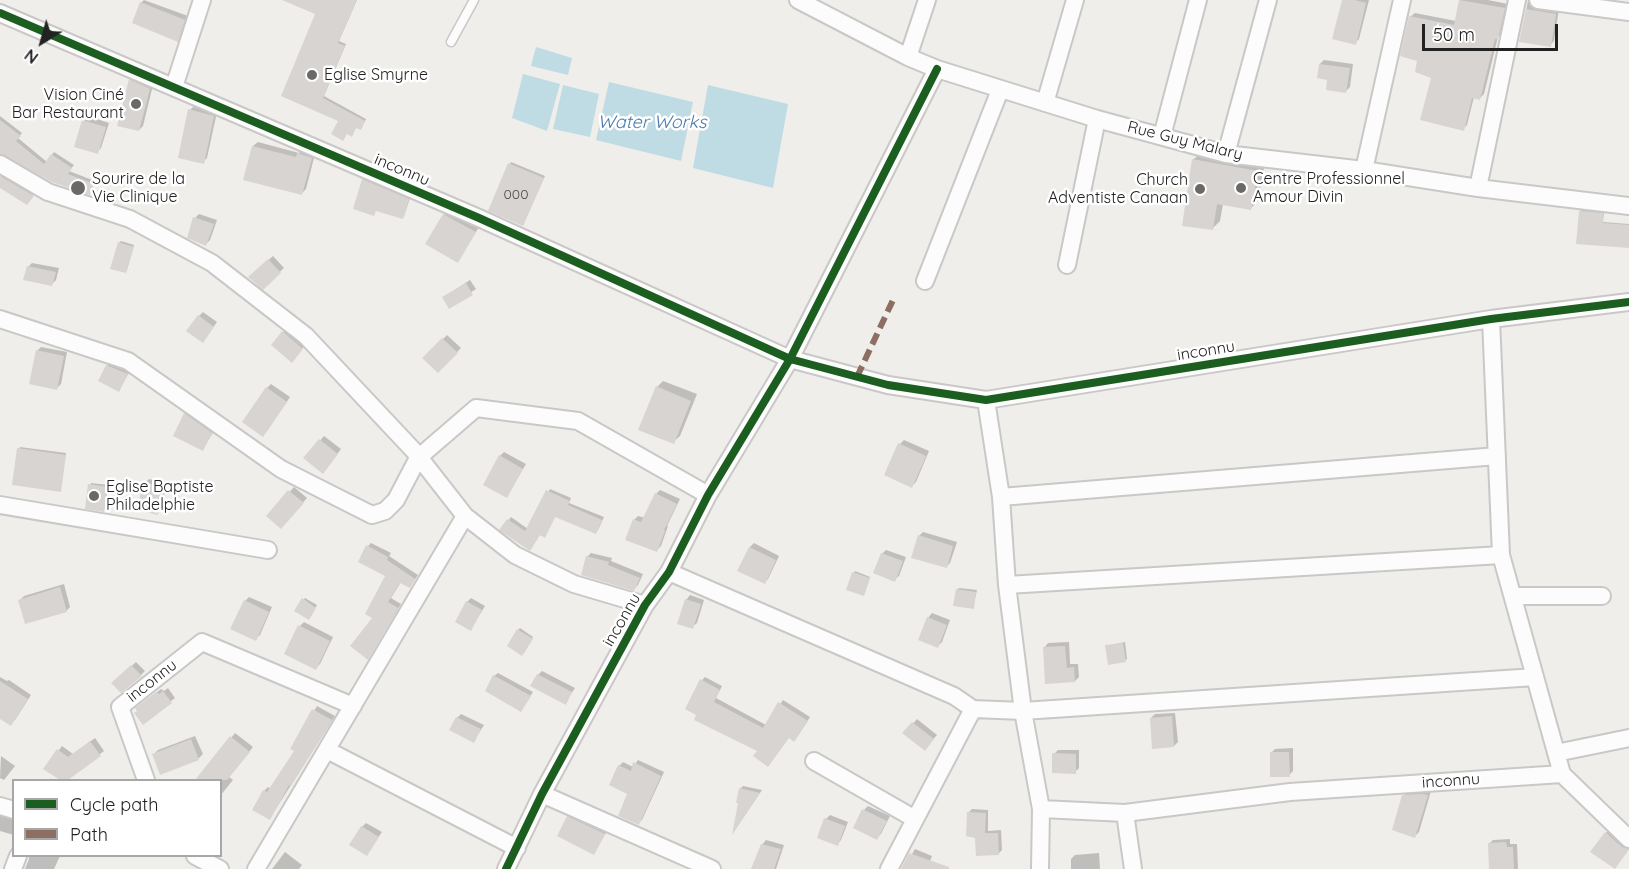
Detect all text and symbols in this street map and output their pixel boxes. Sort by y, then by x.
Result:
north arrow [12,12,72,72]
scale bar [1425,12,1562,50]
text: 50 m [1433,23,1475,46]
text: N [20,45,42,68]
place label: Eglise Smyrne [324,65,428,85]
marker: Eglise Smyrne [305,68,319,82]
place label: Vision Ciné Bar Restaurant [12,85,124,123]
marker: Vision Ciné Bar Restaurant [129,97,143,111]
water label: Water Works [597,112,707,134]
street label: Rue Guy Malary [1125,117,1245,165]
street label: inconnu [371,150,433,190]
place label: Sourire de la Vie Clinique [92,169,185,207]
place label: Centre Professionnel Amour Divin [1253,169,1405,207]
place label: Church Adventiste Canaan [1048,170,1188,208]
marker: Sourire de la Vie Clinique [69,179,87,197]
marker: Centre Professionnel Amour Divin [1234,181,1248,195]
marker: Church Adventiste Canaan [1193,182,1207,196]
house number: 000 [504,187,528,203]
street label: inconnu [1176,337,1236,365]
place label: Eglise Baptiste Philadelphie [106,477,213,515]
marker: Eglise Baptiste Philadelphie [87,489,101,503]
street label: inconnu [599,590,645,650]
street label: inconnu [123,656,181,706]
street label: inconnu [1421,769,1481,793]
legend [12,779,222,857]
text: Cycle path [70,793,158,816]
text: Path [70,823,108,846]

